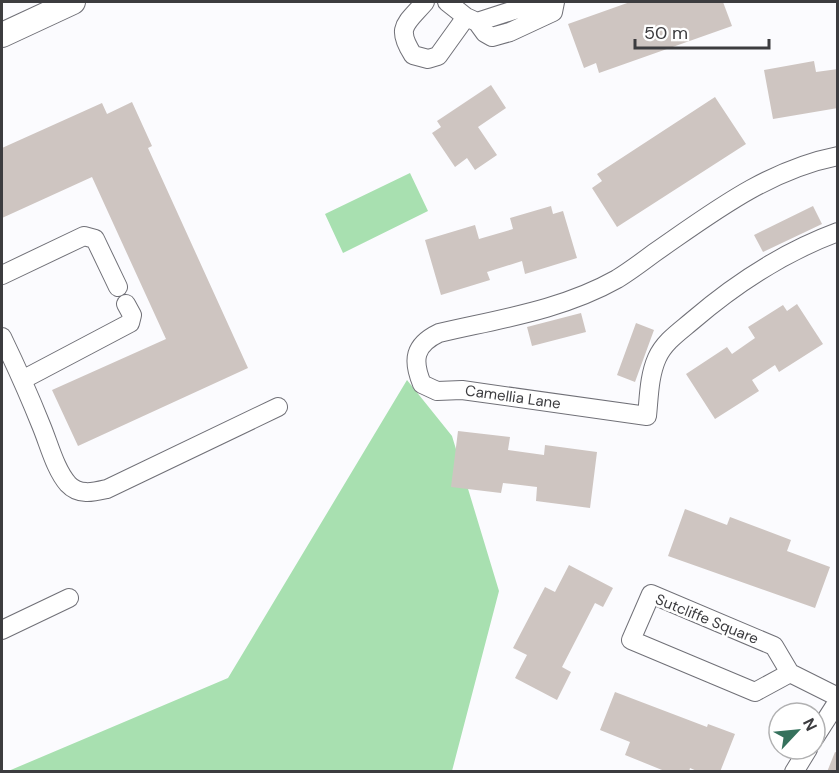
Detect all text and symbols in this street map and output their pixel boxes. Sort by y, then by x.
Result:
scale bar [635,12,768,50]
text: 50 m [644,21,688,45]
street label: Camellia Lane [464,380,562,414]
street label: Sutcliffe Square [652,589,762,649]
north arrow [767,701,827,761]
text: N [798,715,822,734]

